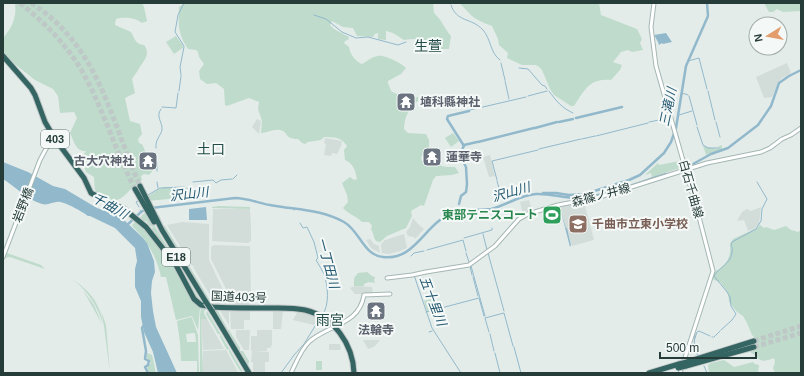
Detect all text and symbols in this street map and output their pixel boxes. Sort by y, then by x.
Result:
north arrow [748,16,788,56]
text: N [752,33,765,43]
district label: 生萱 [414,38,442,54]
water label: 三滝川 [657,84,680,128]
temple icon: 埴科縣神社 [395,91,417,113]
place label: 埴科縣神社 [420,95,480,109]
road number: 403 [41,130,69,148]
district label: 土口 [197,141,225,157]
temple icon: 蓮華寺 [421,146,443,168]
temple icon: 古大穴神社 [137,150,159,172]
place label: 蓮華寺 [446,150,482,164]
place label: 古大穴神社 [74,154,134,168]
street label: 白石千曲線 [676,158,706,220]
water label: 沢山川 [490,179,534,205]
street label: 森篠ノ井線 [570,180,632,210]
water label: 沢山川 [169,184,211,204]
street label: 岩野橋 [10,186,36,224]
water label: 千曲川 [89,190,132,223]
sports icon: 東部テニスコート [541,204,563,226]
place label: 東部テニスコート [442,208,538,222]
school or university icon: 千曲市立東小学校 [567,213,589,235]
place label: 千曲市立東小学校 [592,217,688,231]
water label: 一丁田川 [314,236,342,292]
road number: E18 [162,248,190,266]
water label: 五十里川 [417,274,450,330]
street label: 国道403号 [211,289,267,305]
temple icon: 法輪寺 [365,300,387,322]
district label: 雨宮 [316,312,344,328]
place label: 法輪寺 [358,323,394,337]
scale bar [660,334,756,360]
text: 500 m [666,341,699,355]

